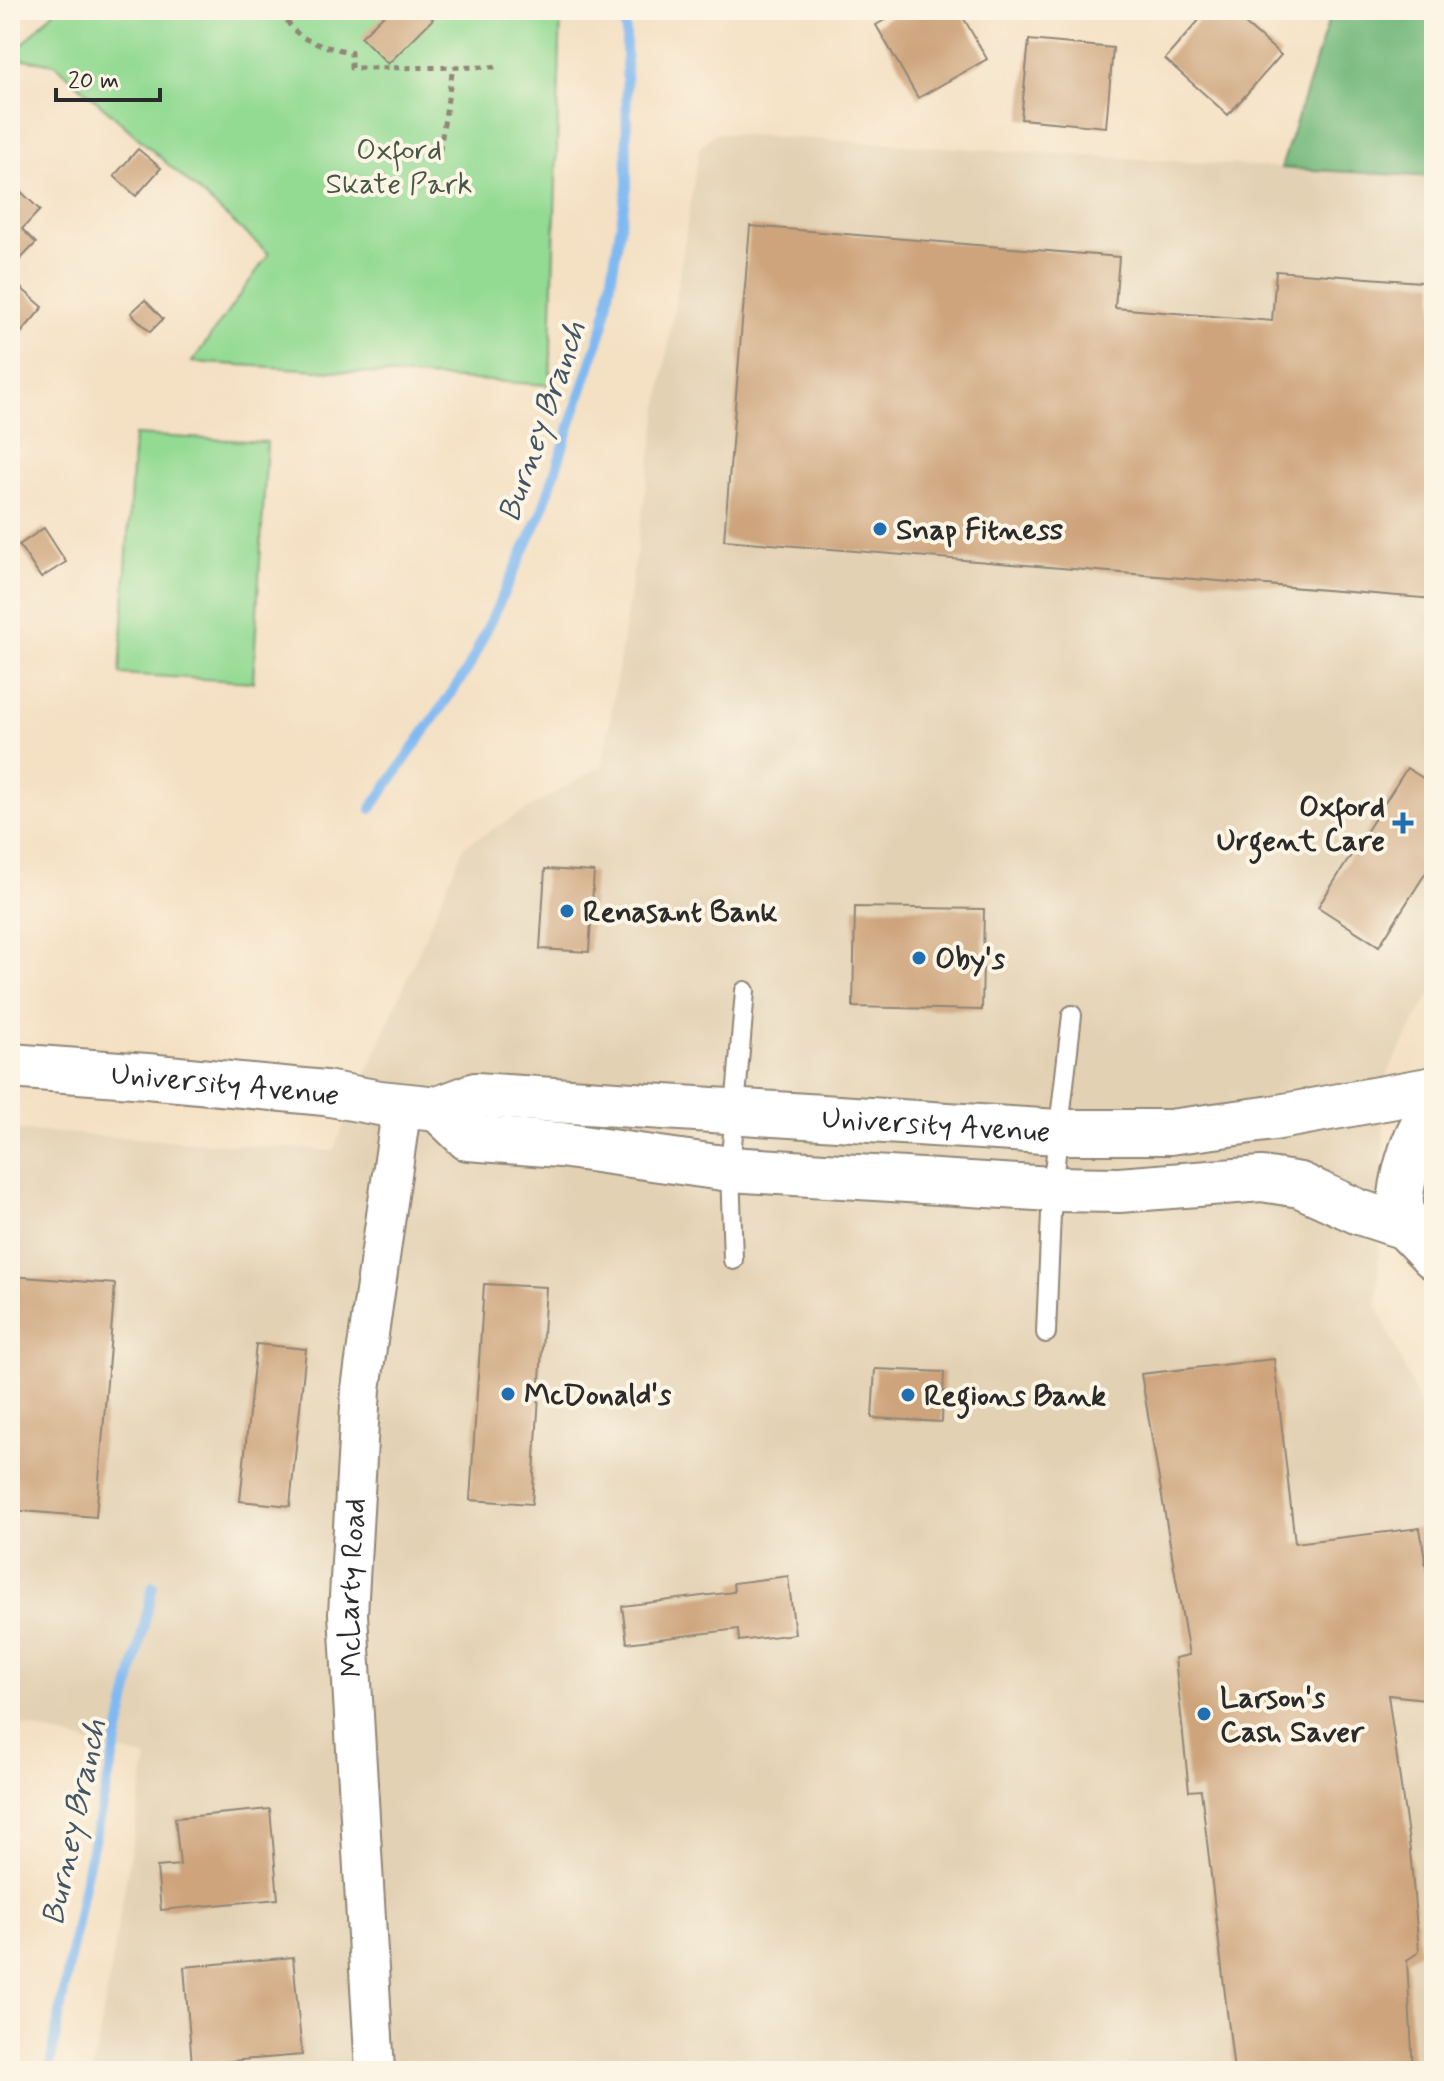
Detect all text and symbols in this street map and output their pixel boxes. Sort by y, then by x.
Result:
scale bar [56,52,160,102]
text: 20 m [68,66,119,97]
park label: Oxford Skate Park [326,131,473,204]
water label: Burney Branch [489,316,597,528]
place label: Snap Fitness [896,511,1064,550]
marker: Snap Fitness [871,520,889,538]
place label: Oxford Urgent Care [1216,788,1385,865]
marker: Oxford Urgent Care [1392,812,1414,834]
place label: Renasant Bank [583,893,777,932]
marker: Renasant Bank [558,902,576,920]
place label: Oby's [935,940,1006,979]
marker: Oby's [910,949,928,967]
street label: University Avenue [110,1055,342,1116]
street label: University Avenue [821,1099,1052,1152]
place label: McDonald's [524,1376,672,1415]
place label: Regions Bank [924,1377,1106,1420]
marker: McDonald's [499,1385,517,1403]
marker: Regions Bank [899,1386,917,1404]
street label: McLarty Road [330,1497,376,1679]
place label: Larson's Cash Saver [1220,1679,1365,1752]
marker: Larson's Cash Saver [1195,1705,1213,1723]
water label: Burney Branch [33,1716,117,1929]

